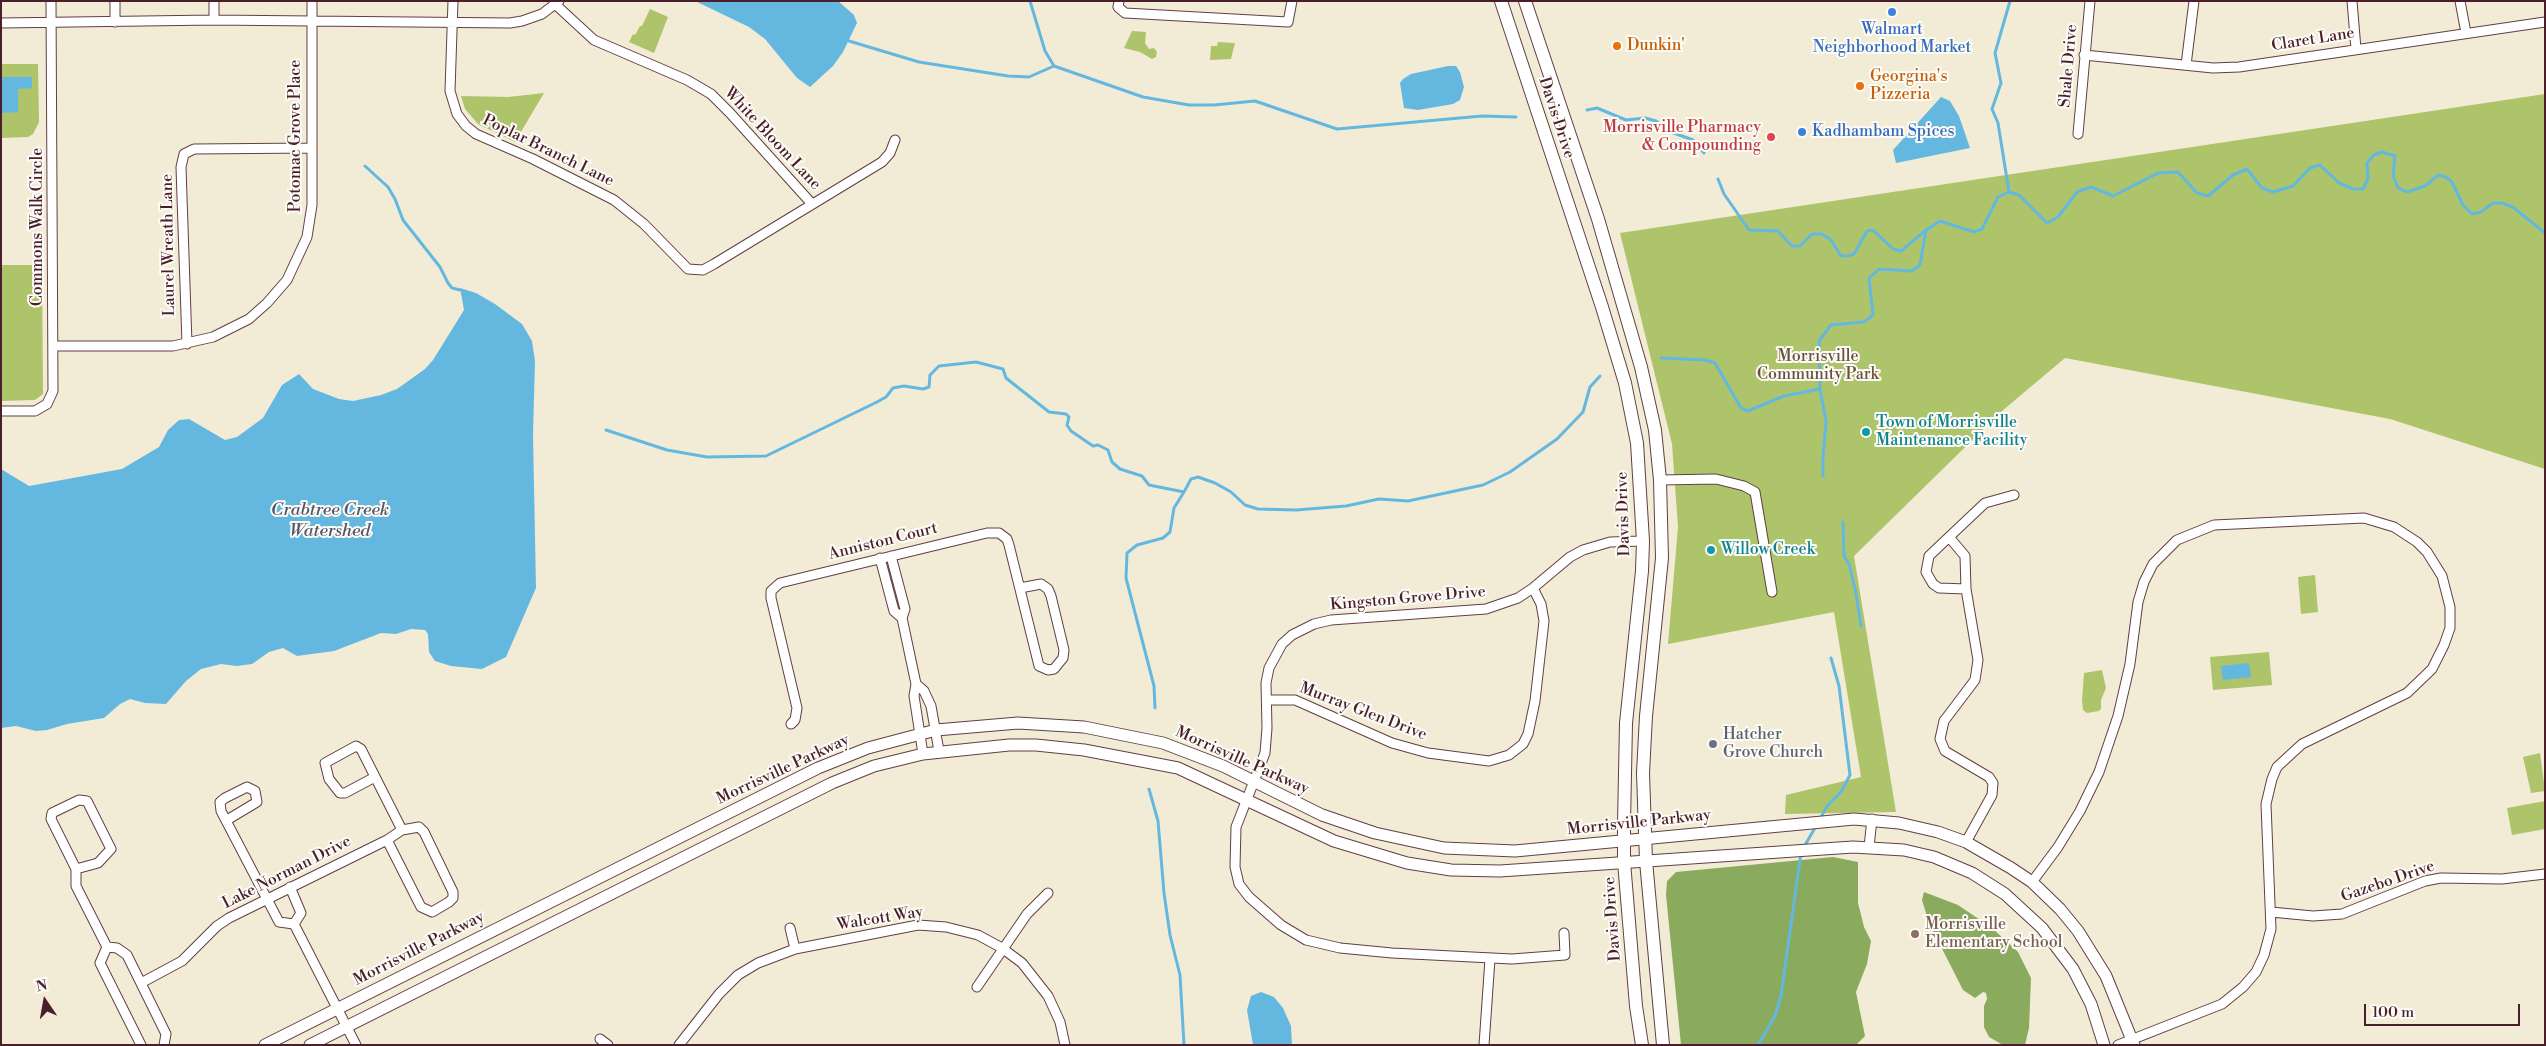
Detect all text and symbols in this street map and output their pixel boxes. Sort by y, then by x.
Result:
marker: Walmart Neighborhood Market [1886,6,1898,18]
place label: Walmart Neighborhood Market [1813,20,1971,58]
street label: Shale Drive [2056,23,2082,109]
street label: Claret Lane [2270,24,2356,56]
place label: Dunkin' [1627,36,1685,56]
marker: Dunkin' [1611,40,1623,52]
street label: Potomac Grove Place [286,60,306,212]
place label: Georgina's Pizzeria [1870,67,1947,105]
street label: Davis Drive [1534,75,1578,161]
marker: Georgina's Pizzeria [1854,80,1866,92]
street label: White Bloom Lane [719,84,825,194]
street label: Poplar Branch Lane [479,111,617,191]
place label: Morrisville Pharmacy & Compounding [1603,118,1761,156]
place label: Kadhambam Spices [1812,122,1955,142]
marker: Kadhambam Spices [1796,126,1808,138]
marker: Morrisville Pharmacy & Compounding [1765,131,1777,143]
street label: Commons Walk Circle [28,148,48,306]
street label: Laurel Wreath Lane [158,174,180,316]
park label: Morrisville Community Park [1757,347,1879,385]
place label: Town of Morrisville Maintenance Facility [1876,413,2028,451]
marker: Town of Morrisville Maintenance Facility [1860,426,1872,438]
street label: Davis Drive [1613,471,1635,557]
water label: Crabtree Creek Watershed [271,500,389,542]
street label: Anniston Court [826,519,940,565]
place label: Willow Creek [1721,540,1815,560]
marker: Willow Creek [1705,544,1717,556]
street label: Kingston Grove Drive [1329,583,1487,615]
street label: Murray Glen Drive [1297,679,1429,745]
street label: Morrisville Parkway [1172,723,1312,799]
place label: Hatcher Grove Church [1723,725,1823,763]
street label: Morrisville Parkway [713,731,853,809]
marker: Hatcher Grove Church [1707,738,1719,750]
street label: Morrisville Parkway [1566,806,1712,840]
street label: Lake Norman Drive [219,832,355,914]
street label: Gazebo Drive [2339,857,2437,907]
street label: Davis Drive [1600,876,1626,962]
street label: Walcott Way [835,903,925,935]
street label: Morrisville Parkway [350,908,488,990]
place label: Morrisville Elementary School [1925,915,2062,953]
marker: Morrisville Elementary School [1909,928,1921,940]
north arrow [20,976,70,1026]
text: N [35,976,49,996]
scale bar [2366,994,2522,1026]
text: 100 m [2372,1003,2414,1022]

